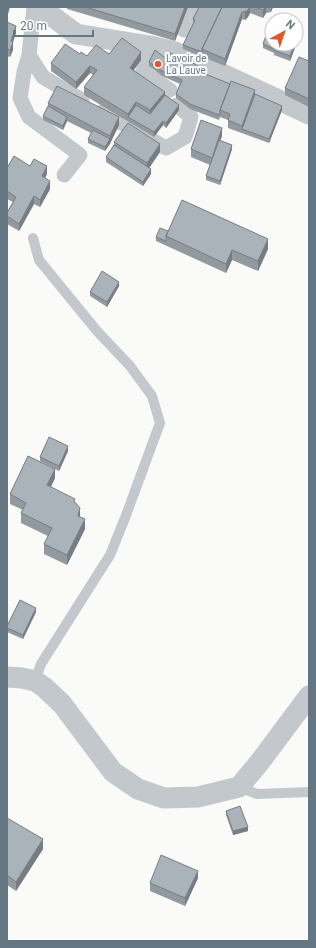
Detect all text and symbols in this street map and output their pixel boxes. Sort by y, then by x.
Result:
scale bar [14,12,93,38]
north arrow [264,12,304,52]
text: N [283,17,297,32]
text: 20 m [20,19,47,33]
place label: Lavoir de La Lauve [166,53,206,76]
marker: Lavoir de La Lauve [153,59,163,69]

